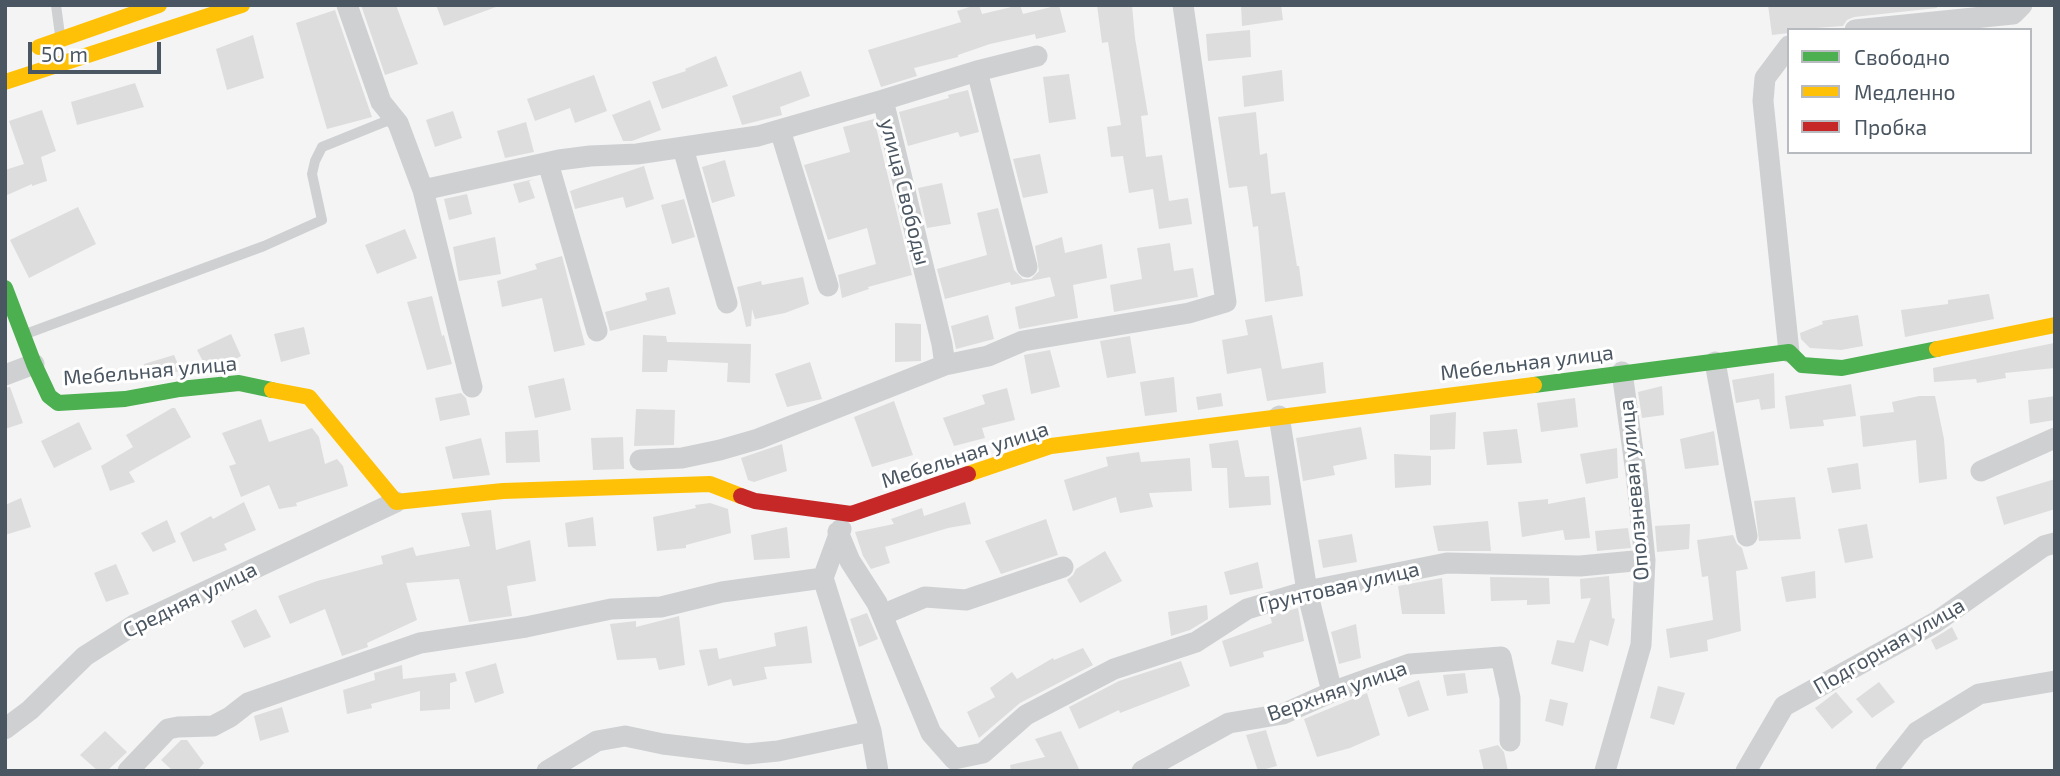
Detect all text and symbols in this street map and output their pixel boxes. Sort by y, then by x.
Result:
scale bar [32,28,164,72]
legend [1787,28,2032,154]
text: 50 m [41,41,88,66]
text: Свободно [1854,44,1950,69]
text: Медленно [1854,79,1956,104]
text: Пробка [1854,114,1927,139]
street label: улица Свободы [875,116,935,268]
street label: Мебельная улица [1439,340,1615,386]
street label: Мебельная улица [62,351,238,391]
street label: Оползневая улица [1614,398,1654,582]
street label: Мебельная улица [878,416,1052,494]
street label: Грунтовая улица [1256,556,1422,618]
street label: Средняя улица [119,557,261,643]
street label: Подгорная улица [1809,592,1969,700]
street label: Верхняя улица [1264,655,1410,727]

